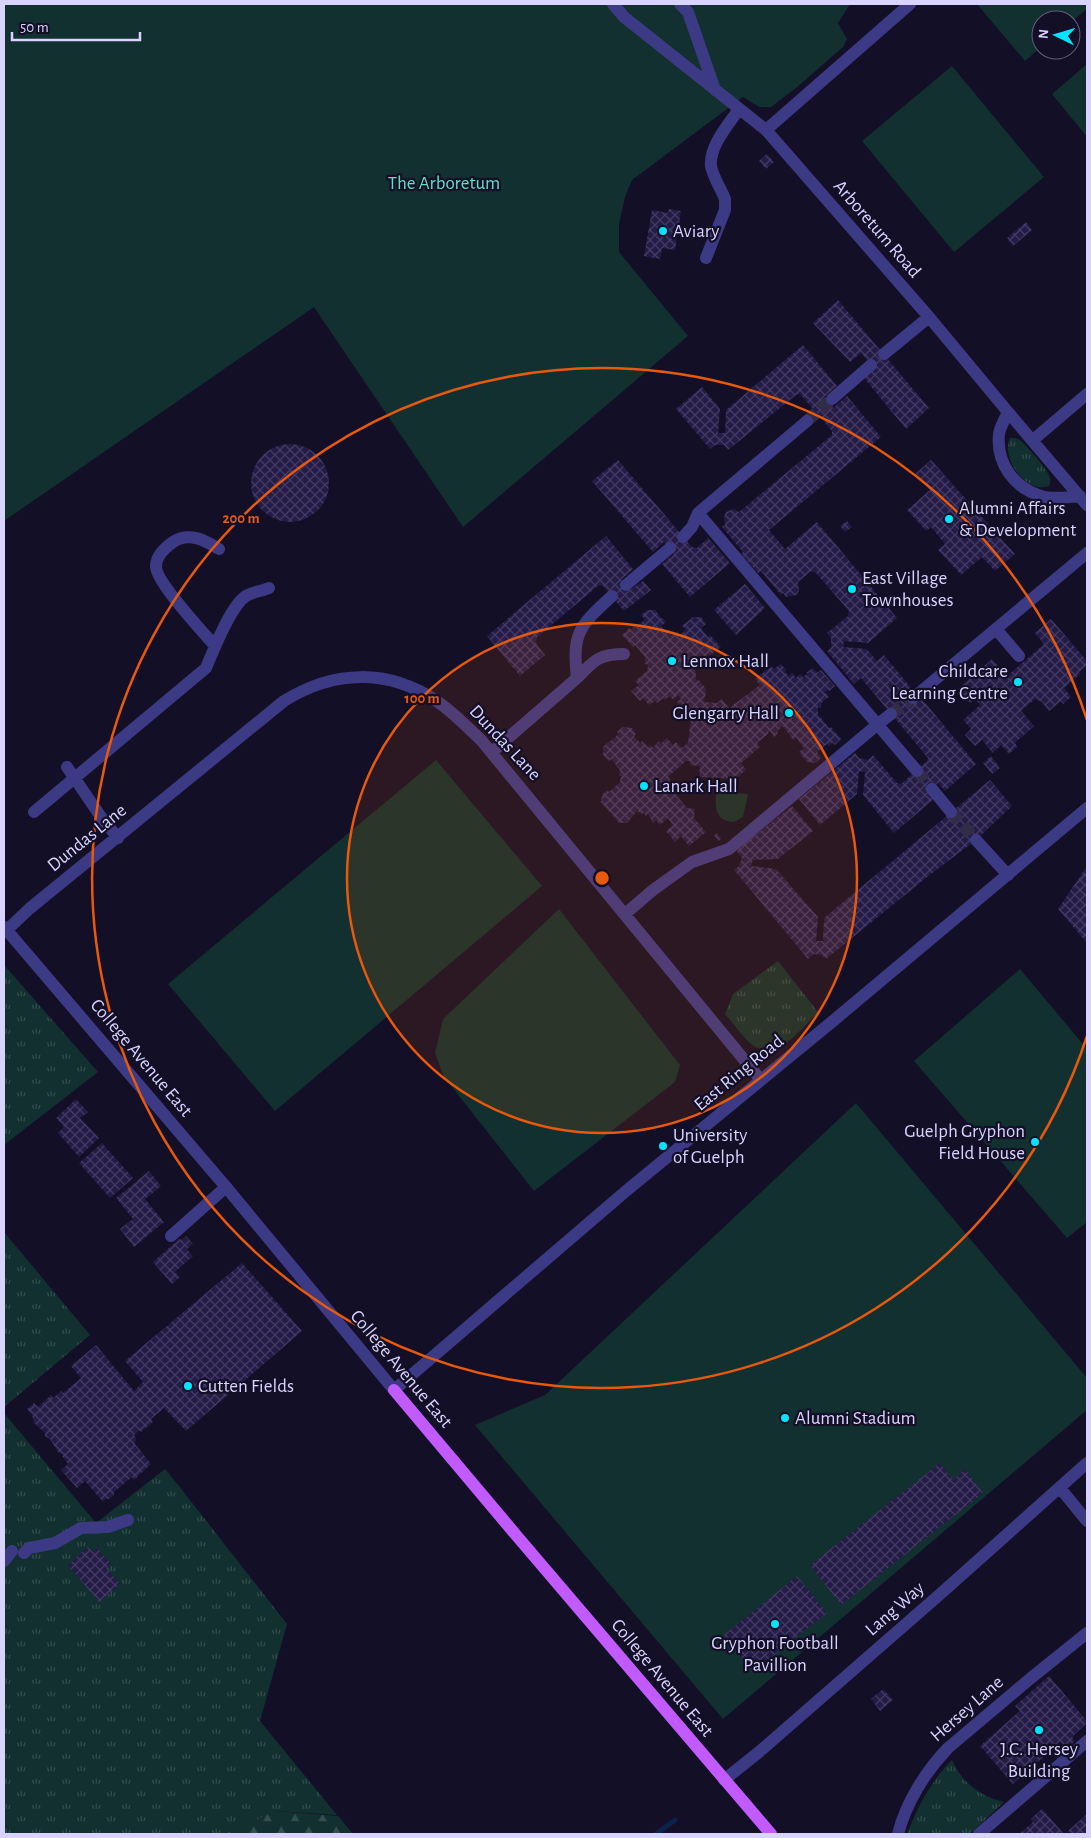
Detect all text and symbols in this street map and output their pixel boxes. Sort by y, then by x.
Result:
scale bar [12,10,140,42]
north arrow [1031,10,1081,60]
text: 50 m [20,20,49,35]
text: N [1037,28,1051,39]
park label: The Arboretum [388,174,500,193]
street label: Arboretum Road [830,177,924,282]
place label: Aviary [673,222,719,241]
marker: Aviary [657,225,669,237]
place label: Alumni Affairs & Development [959,499,1076,540]
text: 200 m [222,511,260,526]
marker: Alumni Affairs & Development [943,513,955,525]
place label: East Village Townhouses [862,569,953,610]
marker: East Village Townhouses [846,583,858,595]
place label: Lennox Hall [682,652,769,671]
marker: Lennox Hall [666,655,678,667]
place label: Childcare Learning Centre [891,662,1008,703]
marker: Childcare Learning Centre [1012,676,1024,688]
text: 100 m [404,691,440,706]
street label: Dundas Lane [466,702,544,784]
place label: Glengarry Hall [672,704,779,723]
marker: Glengarry Hall [783,707,795,719]
place label: Lanark Hall [654,777,738,796]
marker: Lanark Hall [638,780,650,792]
street label: Dundas Lane [44,801,130,875]
centre of rings [593,869,611,887]
street label: College Avenue East [86,996,196,1120]
street label: East Ring Road [691,1031,787,1115]
place label: Guelph Gryphon Field House [904,1122,1025,1163]
place label: University of Guelph [673,1126,747,1167]
marker: Guelph Gryphon Field House [1029,1136,1041,1148]
marker: University of Guelph [657,1140,669,1152]
street label: College Avenue East [346,1307,456,1431]
place label: Cutten Fields [198,1377,294,1396]
marker: Cutten Fields [182,1380,194,1392]
place label: Alumni Stadium [795,1409,916,1428]
marker: Alumni Stadium [779,1412,791,1424]
street label: Lang Way [862,1578,928,1640]
street label: College Avenue East [607,1616,717,1740]
marker: Gryphon Football Pavillion [769,1618,781,1630]
place label: Gryphon Football Pavillion [711,1634,839,1675]
street label: Hersey Lane [927,1672,1007,1746]
marker: J.C. Hersey Building [1033,1724,1045,1736]
place label: J.C. Hersey Building [1000,1740,1078,1781]

